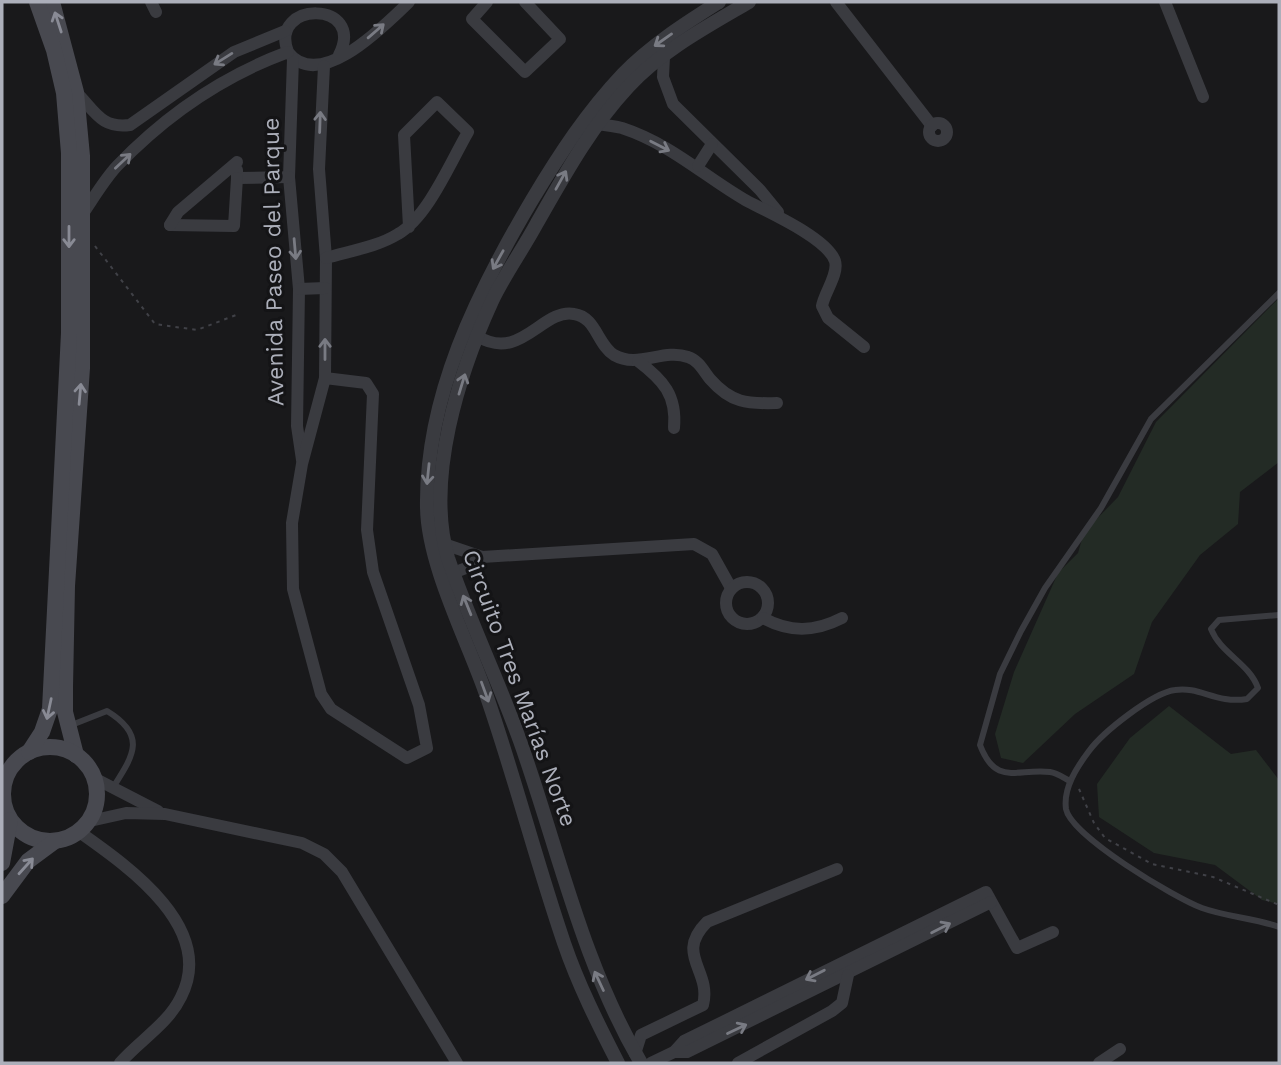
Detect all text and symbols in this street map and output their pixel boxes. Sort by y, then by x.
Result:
one-way arrow [51,11,64,33]
one-way arrow [367,23,385,39]
one-way arrow [654,33,673,47]
one-way arrow [214,51,233,66]
one-way arrow [314,111,327,134]
street label: Avenida Paseo del Parque [257,117,290,406]
one-way arrow [649,140,670,154]
one-way arrow [114,153,132,169]
one-way arrow [555,170,568,191]
one-way arrow [62,225,76,248]
one-way arrow [289,237,302,260]
one-way arrow [491,249,505,269]
one-way arrow [318,338,332,361]
one-way arrow [456,373,469,395]
one-way arrow [74,383,87,405]
one-way arrow [421,462,434,485]
street label: Circuito Tres Marías Norte [457,546,582,830]
one-way arrow [459,594,472,616]
one-way arrow [480,681,492,703]
one-way arrow [42,697,55,720]
one-way arrow [18,857,34,875]
one-way arrow [930,920,950,934]
one-way arrow [805,969,826,983]
one-way arrow [592,971,605,992]
one-way arrow [726,1022,747,1035]

